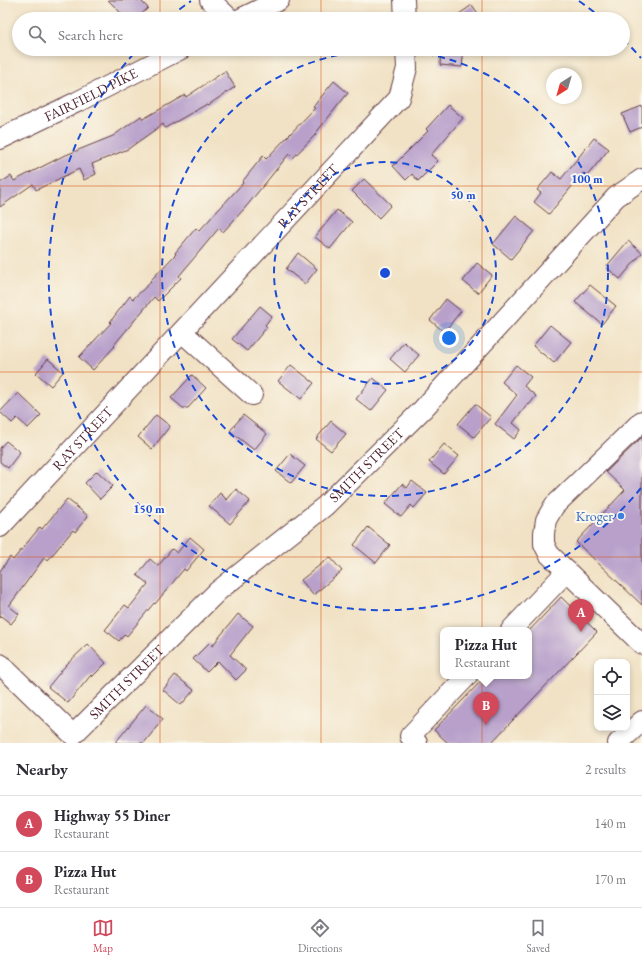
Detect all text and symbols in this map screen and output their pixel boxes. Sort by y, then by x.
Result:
search box [12,12,630,56]
icon: search [26,23,48,45]
text: Search here [58,25,123,44]
street label: FAIRFIELD PIKE [41,64,140,125]
north arrow [546,68,582,104]
street label: RAY STREET [274,160,342,232]
text: 100 m [571,171,603,187]
text: 50 m [450,187,476,203]
centre of rings [378,266,392,280]
your location [439,328,459,348]
street label: RAY STREET [48,402,117,474]
street label: SMITH STREET [325,424,408,506]
text: 150 m [133,501,165,517]
place label: Kroger [576,507,613,525]
marker: Kroger [616,511,626,521]
pin: A [568,599,594,632]
popup [440,627,532,679]
text: Pizza Hut [455,635,517,654]
street label: SMITH STREET [85,640,168,723]
text: Restaurant [455,654,510,671]
map controls [594,659,630,731]
button: locate [594,659,630,695]
pin: B [473,692,499,725]
button: layers [594,695,630,731]
text: Nearby [16,758,68,780]
text: 2 results [585,761,626,778]
text: Highway 55 Diner [54,806,170,825]
text: A [24,815,34,832]
text: 140 m [595,815,626,832]
text: Restaurant [54,825,109,842]
text: Pizza Hut [54,862,116,881]
text: B [25,871,33,888]
text: 170 m [595,871,626,888]
text: Restaurant [54,881,109,898]
tab: Map [92,917,114,955]
tab: Directions [298,917,342,955]
tab: Saved [526,917,550,955]

